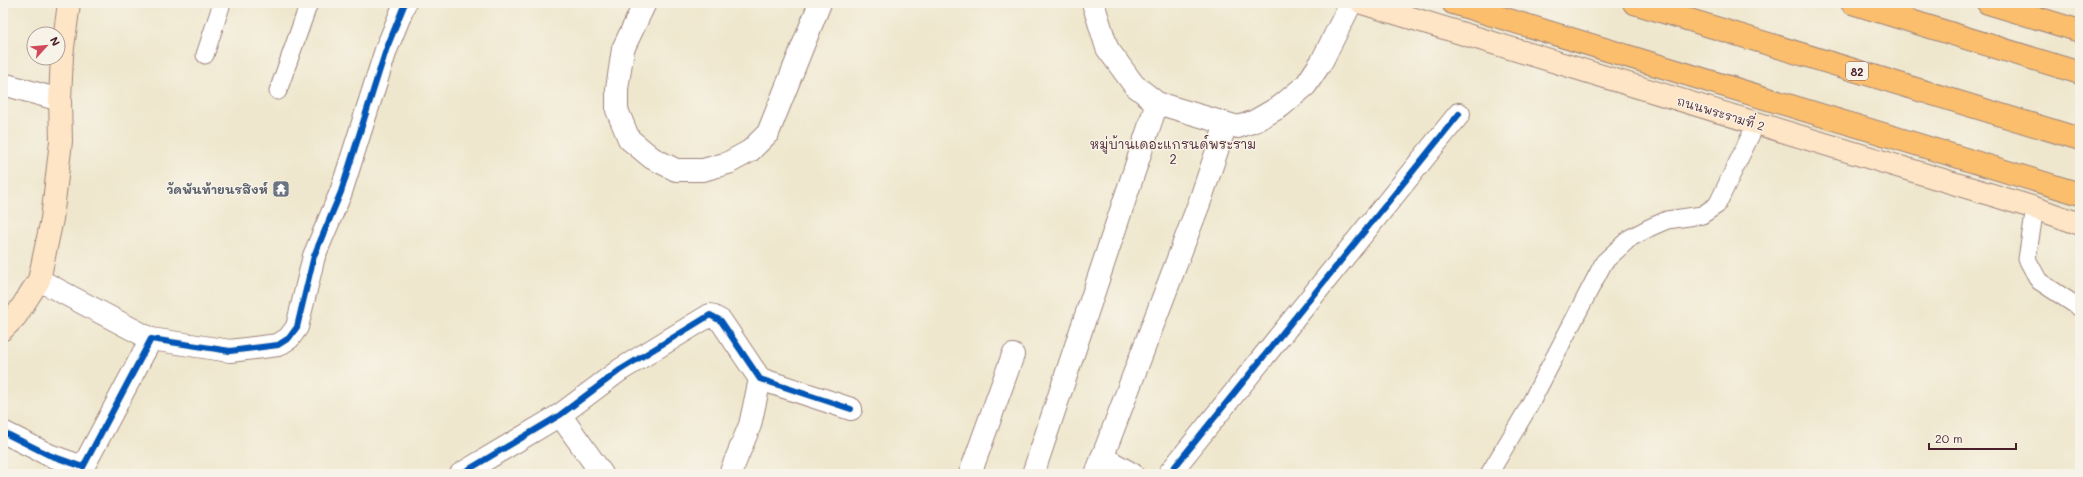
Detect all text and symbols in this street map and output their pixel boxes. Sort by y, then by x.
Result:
north arrow [26,26,66,66]
text: N [47,34,64,48]
road number: 82 [1846,62,1868,80]
street label: ถนนพระรามที่ 2 [1675,90,1767,134]
district label: หมู่บ้านเดอะแกรนด์พระราม 2 [1090,135,1256,167]
temple icon: วัดพันท้ายนรสิงห์ [271,179,291,199]
place label: วัดพันท้ายนรสิงห์ [166,181,269,197]
scale bar [1929,425,2016,451]
text: 20 m [1935,430,1963,446]

